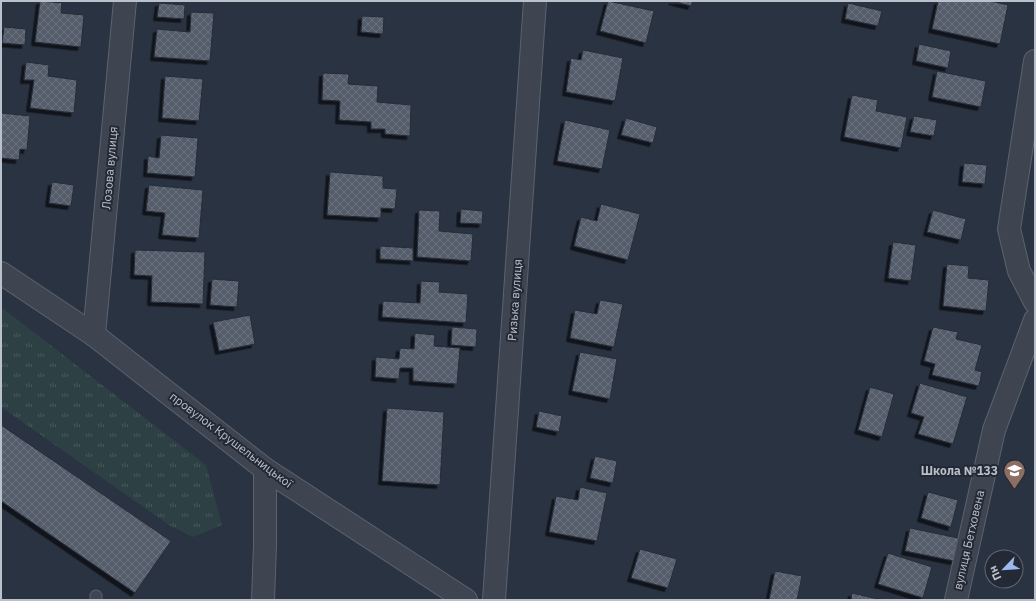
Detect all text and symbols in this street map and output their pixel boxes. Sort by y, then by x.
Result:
street label: Лозова вулиця [98,126,121,210]
street label: Ризька вулиця [504,258,525,341]
street label: провулок Крушельницької [167,389,296,491]
school or university icon: Школа №133 [1001,458,1027,491]
place label: Школа №133 [921,463,998,478]
street label: вулиця Бетховена [950,488,987,591]
north arrow [984,549,1024,589]
text: Пн [986,564,1004,583]

